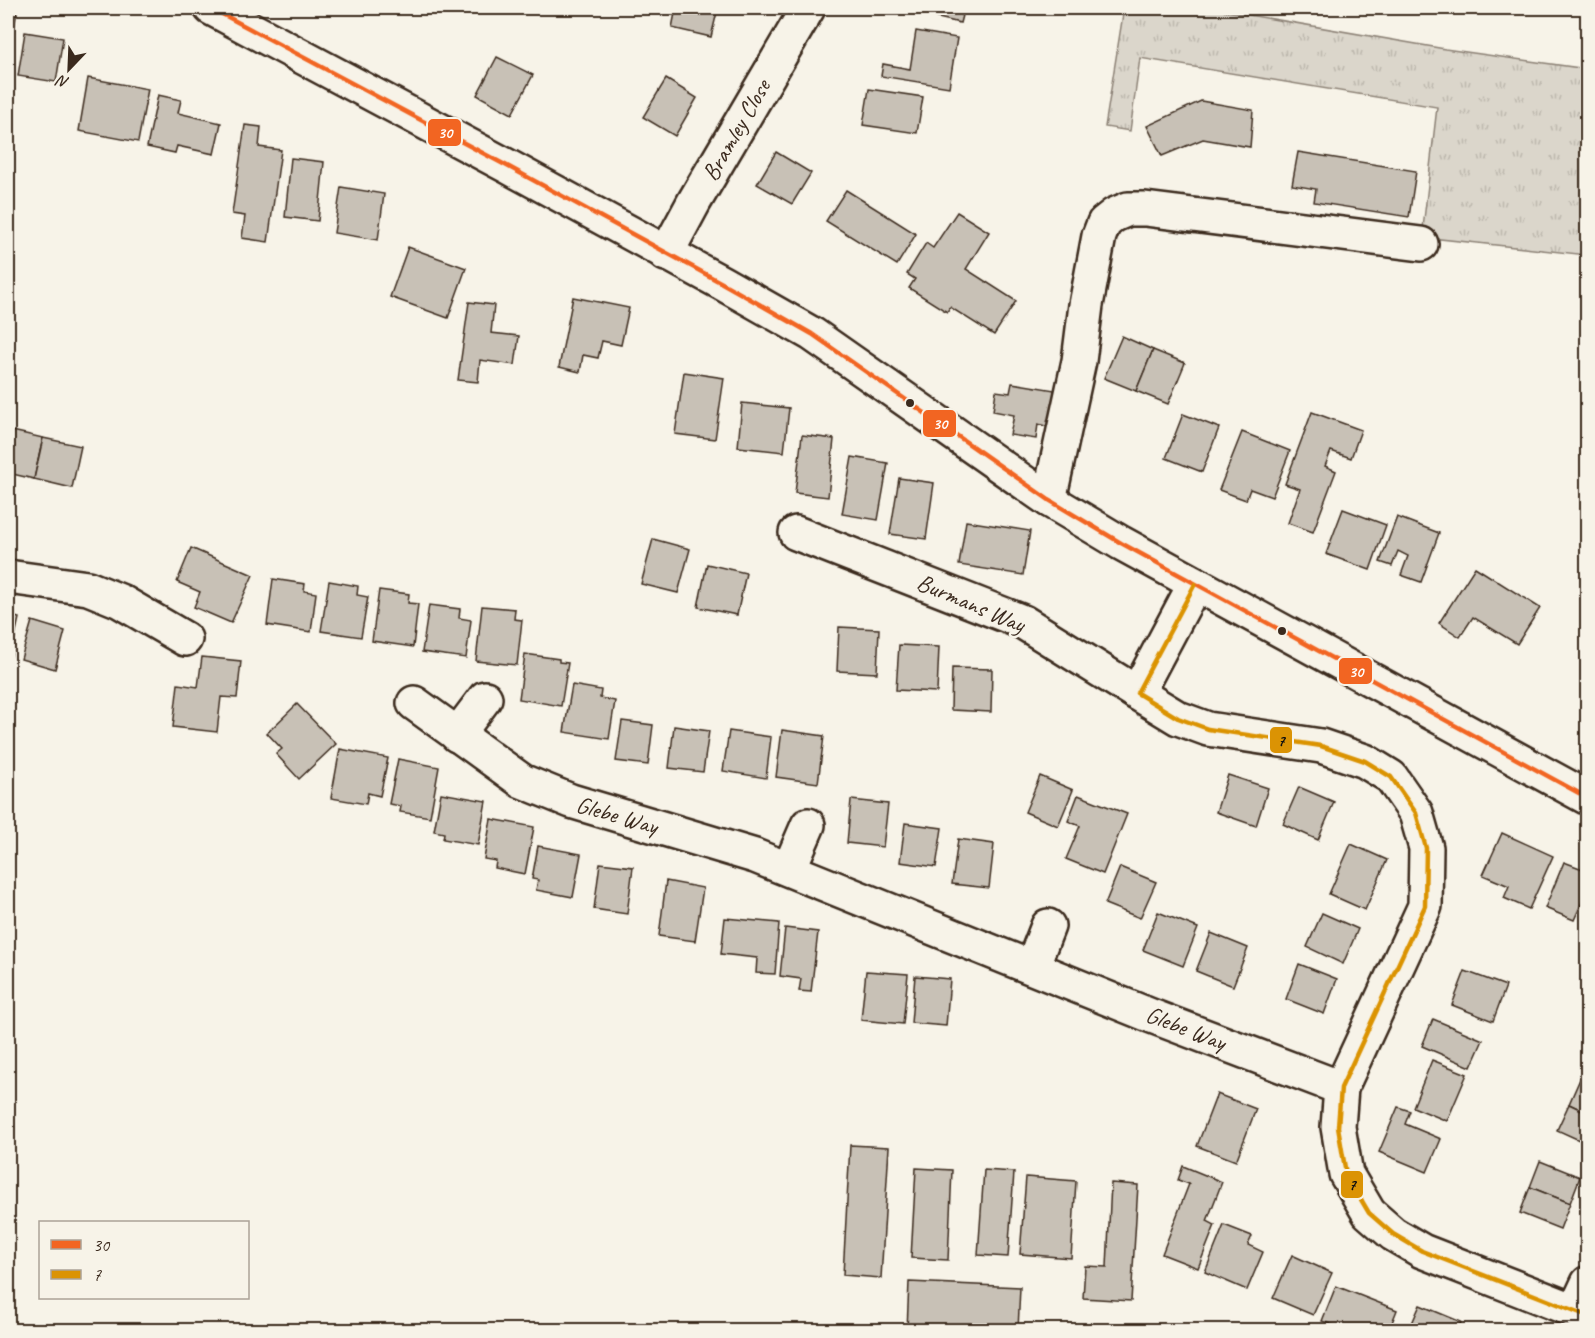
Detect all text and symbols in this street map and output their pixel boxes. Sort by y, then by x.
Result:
north arrow [39,39,99,99]
text: N [52,70,72,93]
street label: Bramley Close [695,72,778,186]
line badge: 30 [427,118,462,147]
text: 30 [438,123,454,143]
unlabelled marker [904,397,916,409]
line badge: 30 [922,409,957,438]
text: 30 [933,414,949,434]
street label: Burmans Way [912,567,1031,640]
unlabelled marker [1276,625,1288,637]
line badge: 30 [1338,657,1373,685]
text: 30 [1349,662,1365,682]
line badge: 7 [1269,726,1293,754]
text: 7 [1277,731,1286,751]
street label: Glebe Way [573,789,663,841]
street label: Glebe Way [1142,999,1232,1058]
line badge: 7 [1340,1170,1364,1199]
text: 7 [1348,1175,1357,1195]
legend [39,1221,249,1299]
text: 30 [93,1234,111,1256]
text: 7 [93,1264,102,1286]

